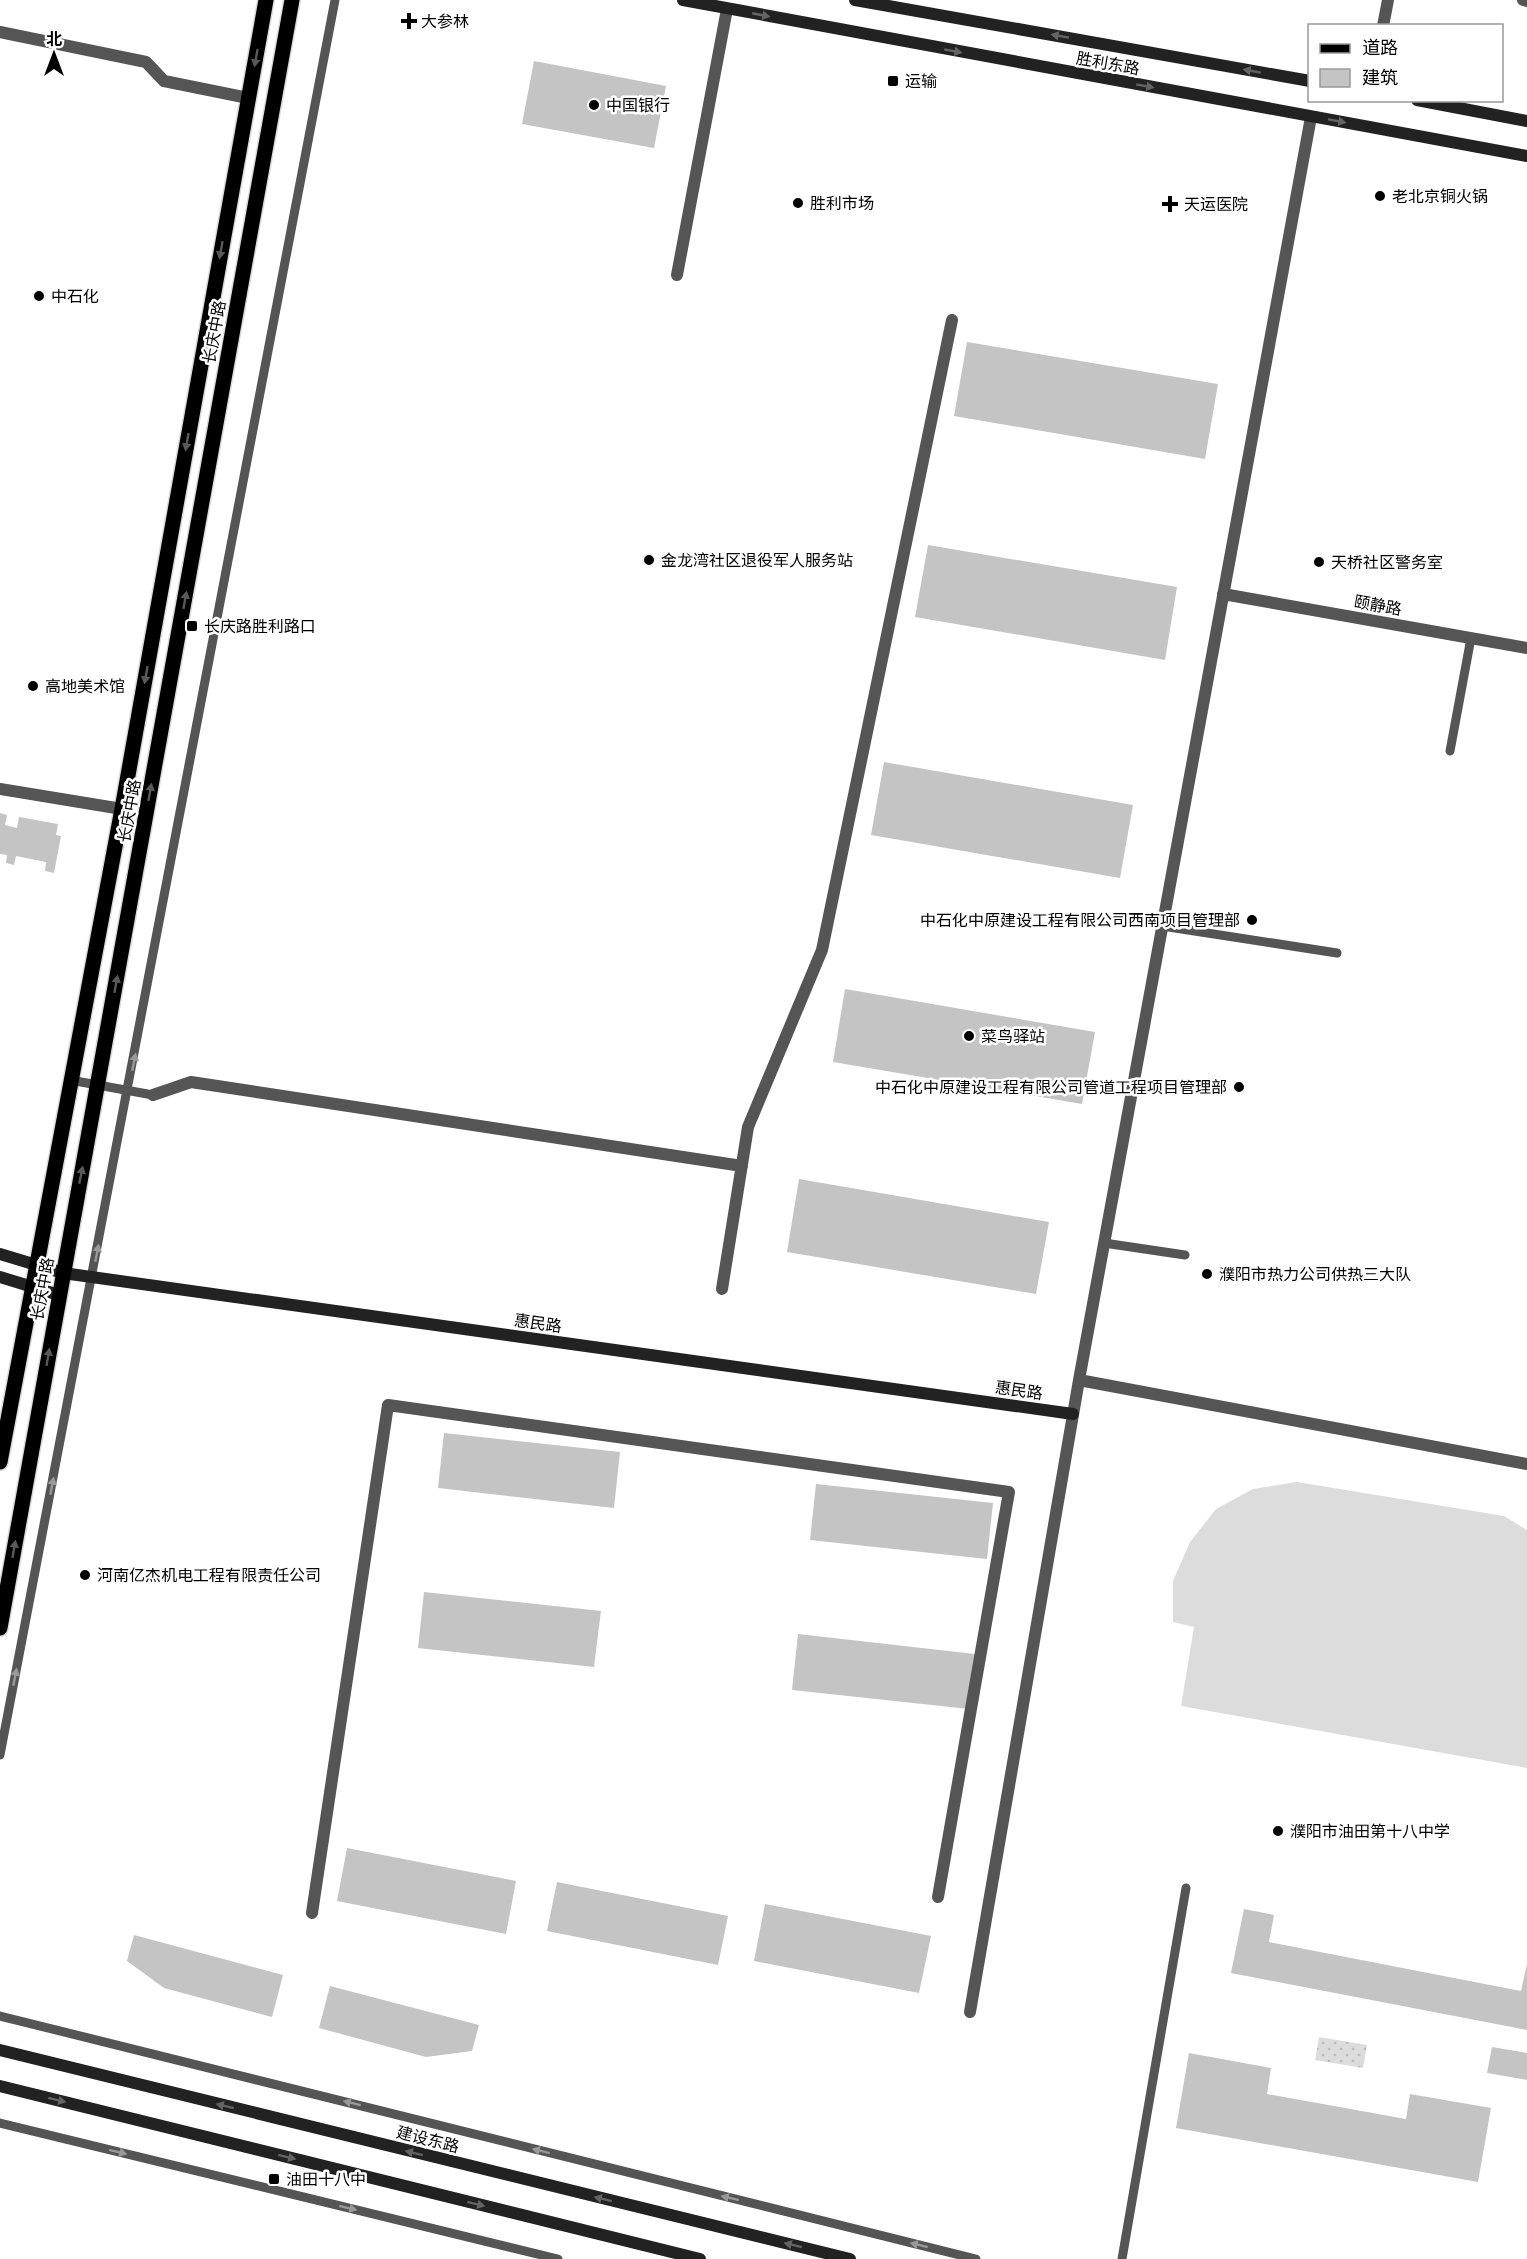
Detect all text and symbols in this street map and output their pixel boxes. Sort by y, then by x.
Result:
one-way arrow [752,11,771,20]
place label: 大参林 [421,12,469,31]
marker: 大参林 [402,14,416,28]
north arrow [24,24,84,84]
legend [1308,24,1503,102]
text: 北 [46,30,62,49]
one-way arrow [1050,32,1069,41]
text: 道路 [1362,37,1398,58]
one-way arrow [944,47,963,56]
one-way arrow [251,48,260,67]
street label: 胜利东路 [1075,49,1141,78]
one-way arrow [1242,66,1261,75]
text: 建筑 [1362,67,1398,88]
place label: 运输 [905,72,937,91]
marker: 运输 [886,74,900,88]
one-way arrow [1136,82,1155,91]
place label: 中国银行 [606,96,670,115]
marker: 中国银行 [587,98,601,112]
one-way arrow [1327,117,1346,126]
place label: 老北京铜火锅 [1392,187,1488,206]
marker: 老北京铜火锅 [1373,189,1387,203]
place label: 胜利市场 [810,194,874,213]
marker: 天运医院 [1161,195,1179,213]
place label: 天运医院 [1184,195,1248,214]
marker: 胜利市场 [791,196,805,210]
one-way arrow [217,240,226,259]
place label: 中石化 [51,287,99,306]
marker: 中石化 [32,289,46,303]
street label: 长庆中路 [200,299,229,365]
one-way arrow [182,432,191,451]
place label: 金龙湾社区退役军人服务站 [661,551,853,570]
marker: 金龙湾社区退役军人服务站 [642,553,656,567]
place label: 天桥社区警务室 [1331,553,1443,572]
marker: 天桥社区警务室 [1312,555,1326,569]
one-way arrow [180,590,189,609]
street label: 颐静路 [1353,592,1403,619]
place label: 长庆路胜利路口 [204,617,316,636]
marker: 长庆路胜利路口 [185,619,199,633]
one-way arrow [141,666,150,685]
place label: 高地美术馆 [45,677,125,696]
marker: 高地美术馆 [26,679,40,693]
street label: 长庆中路 [115,778,144,844]
one-way arrow [146,782,155,801]
place label: 中石化中原建设工程有限公司西南项目管理部 [920,911,1240,930]
marker: 中石化中原建设工程有限公司西南项目管理部 [1245,913,1259,927]
one-way arrow [112,974,121,993]
place label: 菜鸟驿站 [981,1027,1045,1046]
marker: 菜鸟驿站 [962,1029,976,1043]
one-way arrow [130,1052,139,1071]
place label: 中石化中原建设工程有限公司管道工程项目管理部 [875,1078,1227,1097]
marker: 中石化中原建设工程有限公司管道工程项目管理部 [1232,1080,1246,1094]
one-way arrow [77,1166,86,1185]
one-way arrow [93,1243,102,1262]
street label: 长庆中路 [28,1256,57,1322]
place label: 濮阳市热力公司供热三大队 [1219,1265,1411,1284]
marker: 濮阳市热力公司供热三大队 [1200,1267,1214,1281]
street label: 惠民路 [513,1311,563,1336]
one-way arrow [44,1348,53,1367]
street label: 惠民路 [994,1378,1044,1403]
one-way arrow [48,1476,57,1495]
one-way arrow [10,1540,19,1559]
place label: 河南亿杰机电工程有限责任公司 [97,1566,321,1585]
marker: 河南亿杰机电工程有限责任公司 [78,1568,92,1582]
one-way arrow [11,1668,20,1687]
place label: 濮阳市油田第十八中学 [1290,1822,1450,1841]
marker: 濮阳市油田第十八中学 [1271,1824,1285,1838]
one-way arrow [48,2095,66,2105]
one-way arrow [342,2098,361,2108]
one-way arrow [215,2100,234,2110]
street label: 建设东路 [395,2123,461,2156]
one-way arrow [532,2145,550,2155]
one-way arrow [109,2147,127,2157]
one-way arrow [405,2147,423,2157]
one-way arrow [278,2153,296,2162]
place label: 油田十八中 [286,2170,366,2189]
marker: 油田十八中 [267,2172,281,2186]
one-way arrow [721,2192,739,2202]
one-way arrow [594,2194,612,2204]
one-way arrow [467,2200,485,2210]
one-way arrow [339,2203,358,2213]
one-way arrow [910,2239,928,2249]
one-way arrow [783,2240,802,2250]

